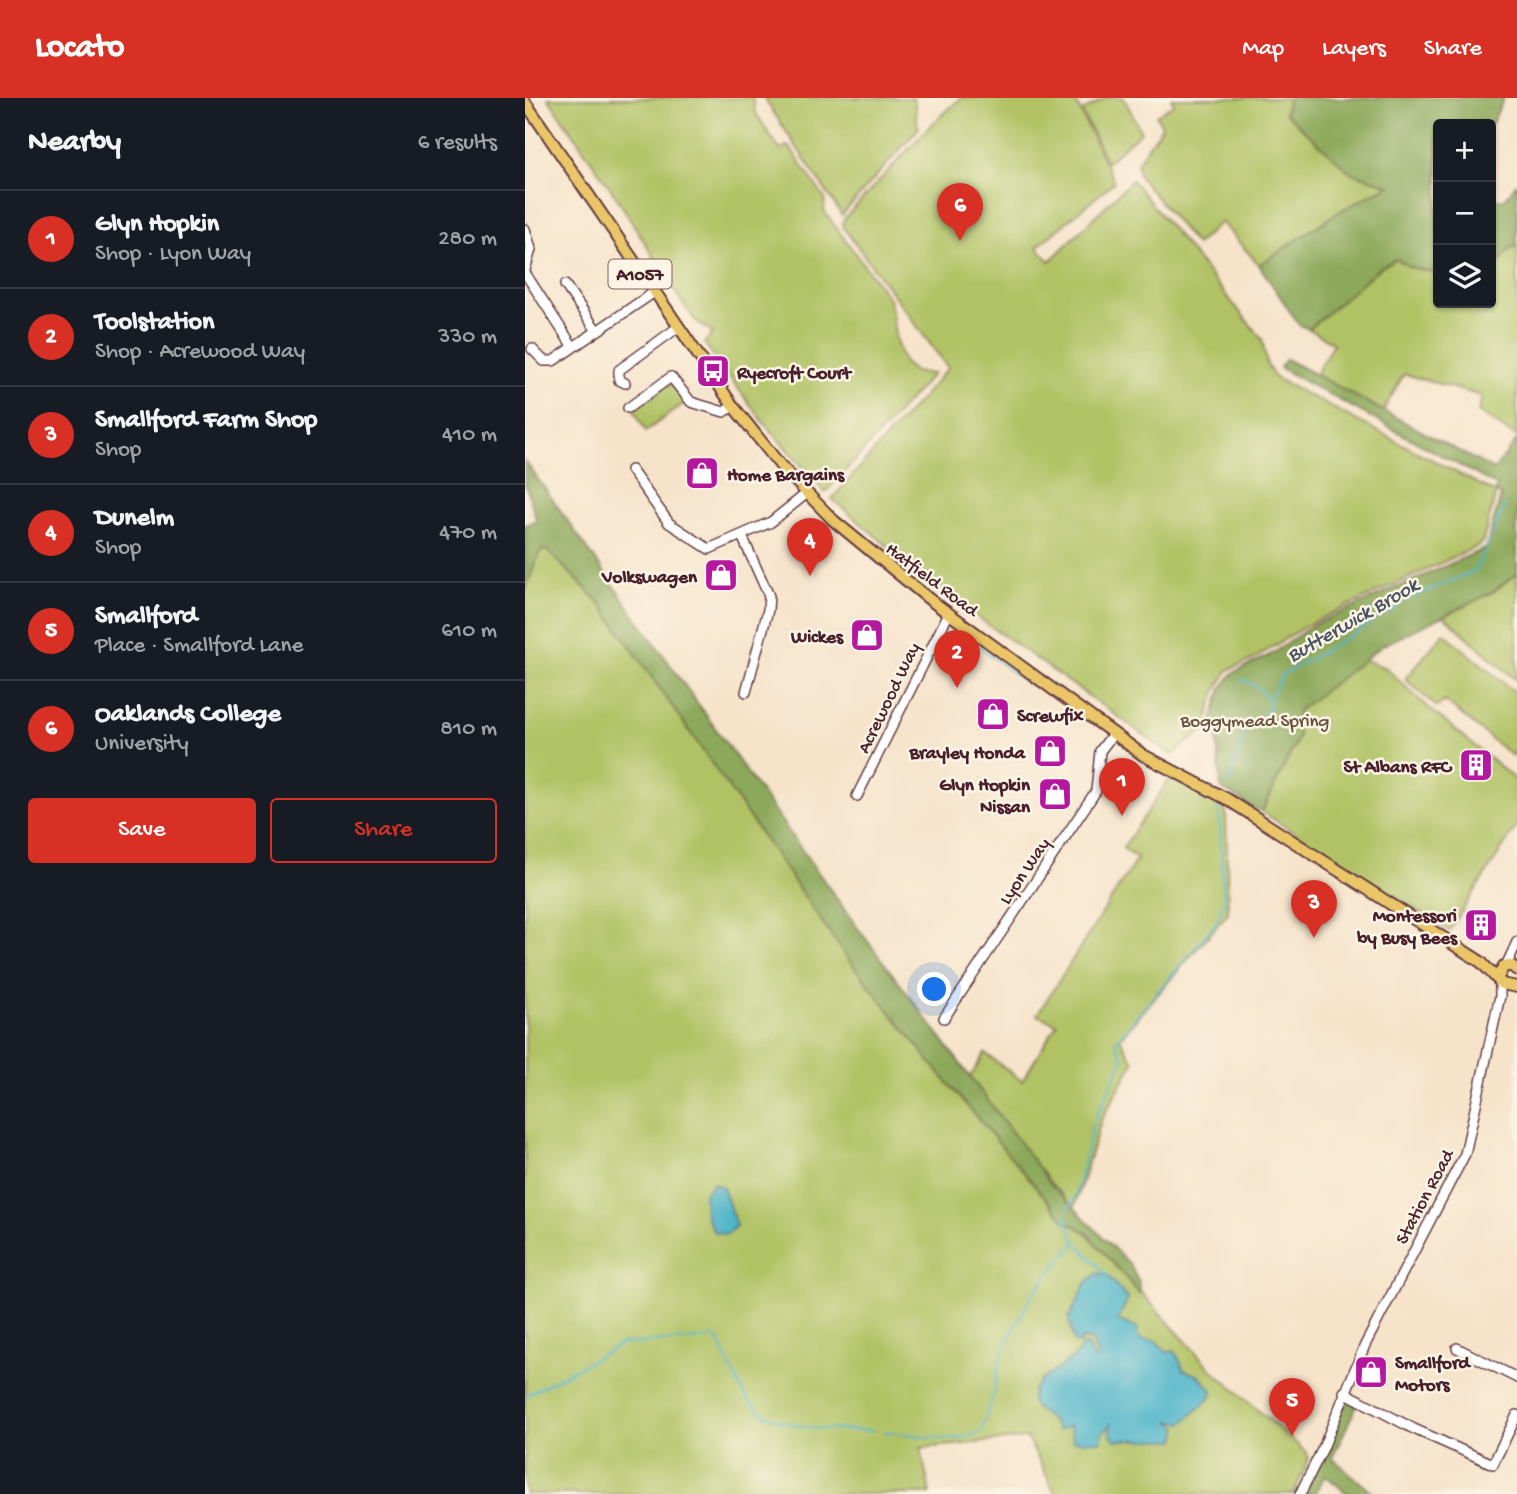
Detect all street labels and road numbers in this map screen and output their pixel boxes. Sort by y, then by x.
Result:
road number: A1057 [608,260,671,288]
street label: Hatfield Road [880,538,983,624]
street label: Acrewood Way [853,639,927,758]
street label: Lyon Way [995,834,1057,910]
street label: Station Road [1392,1145,1462,1249]

